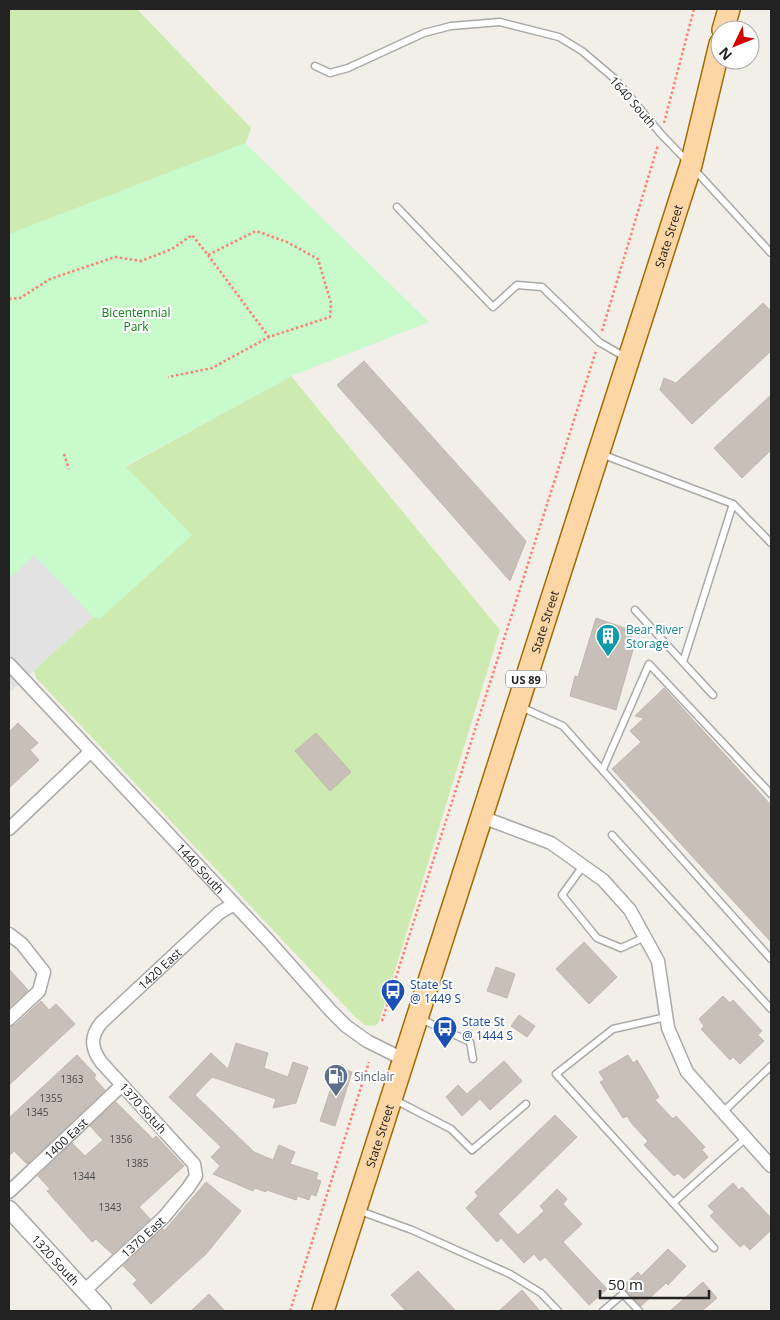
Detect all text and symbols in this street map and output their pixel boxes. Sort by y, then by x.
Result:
north arrow [710,20,760,70]
text: N [714,44,736,65]
street label: 1640 South [606,73,660,131]
street label: State Street [650,202,686,270]
park label: Bicentennial Park [101,304,171,335]
street label: State Street [526,588,562,655]
place label: Bear River Storage [626,621,683,652]
building icon: Bear River Storage [595,623,621,657]
road number: US 89 [506,671,546,688]
street label: 1440 South [173,839,228,897]
street label: 1420 East [134,944,185,993]
place label: State St @ 1449 S [410,976,461,1007]
bus stop icon: State St @ 1449 S [380,978,406,1012]
place label: State St @ 1444 S [462,1013,513,1044]
bus stop icon: State St @ 1444 S [432,1015,458,1049]
fuel station icon: Sinclair [323,1063,349,1097]
place label: Sinclair [354,1068,394,1085]
house number: 1363 [61,1072,84,1086]
street label: 1370 Sotuh [115,1079,171,1137]
house number: 1355 [40,1091,63,1105]
street label: State Street [361,1102,397,1169]
house number: 1345 [26,1105,49,1119]
street label: 1400 East [40,1114,91,1163]
house number: 1356 [110,1132,133,1146]
house number: 1385 [126,1156,149,1170]
house number: 1344 [73,1169,96,1183]
house number: 1343 [99,1200,122,1214]
street label: 1370 East [117,1212,168,1261]
street label: 1320 South [28,1231,84,1289]
scale bar [600,1268,709,1300]
text: 50 m [608,1274,643,1294]

